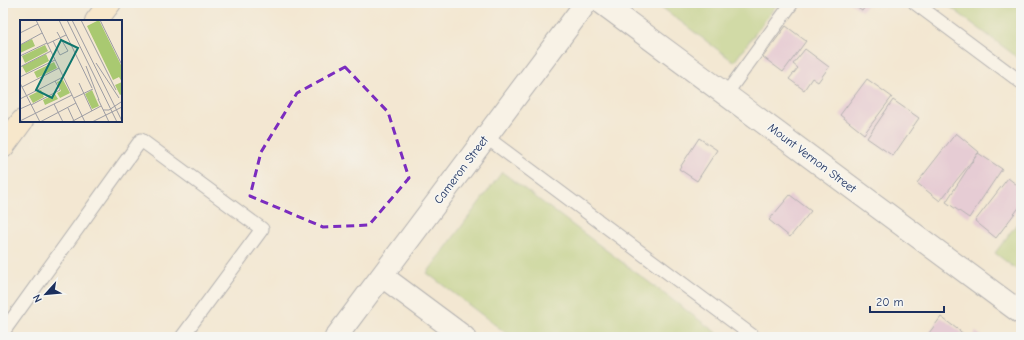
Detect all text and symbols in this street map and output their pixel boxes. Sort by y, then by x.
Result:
inset map [20,20,122,122]
street label: Mount Vernon Street [765,120,859,196]
street label: Cameron Street [431,133,491,207]
north arrow [26,274,66,314]
scale bar [870,288,944,314]
text: N [30,292,45,304]
text: 20 m [876,295,904,309]

